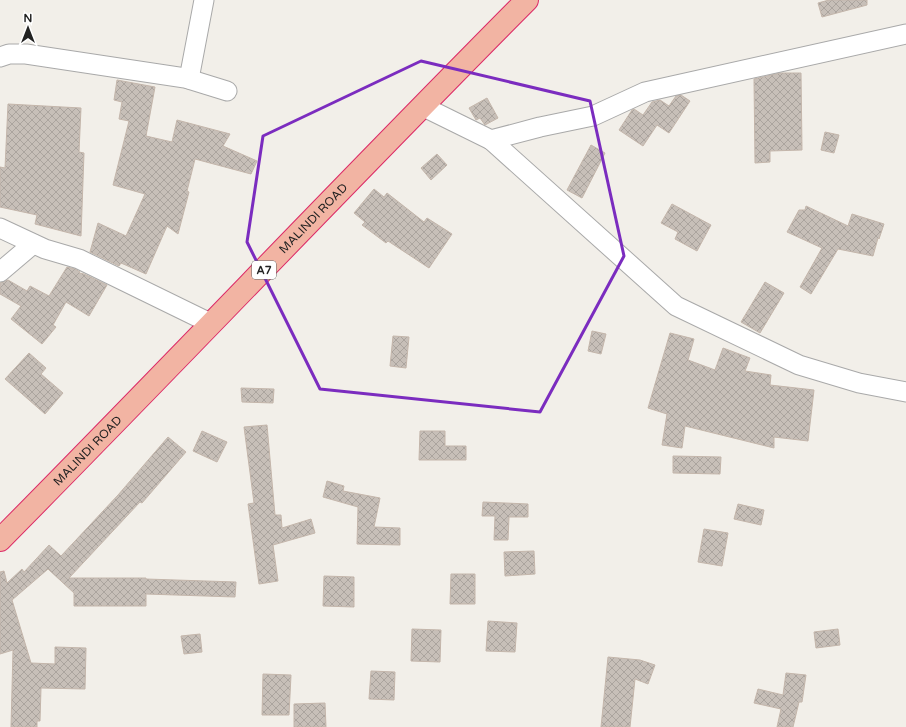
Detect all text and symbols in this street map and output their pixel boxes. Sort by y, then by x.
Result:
north arrow [8,8,48,48]
text: N [24,12,32,25]
street label: MALINDI ROAD [276,180,350,256]
road number: A7 [252,261,276,279]
street label: MALINDI ROAD [50,413,125,489]

